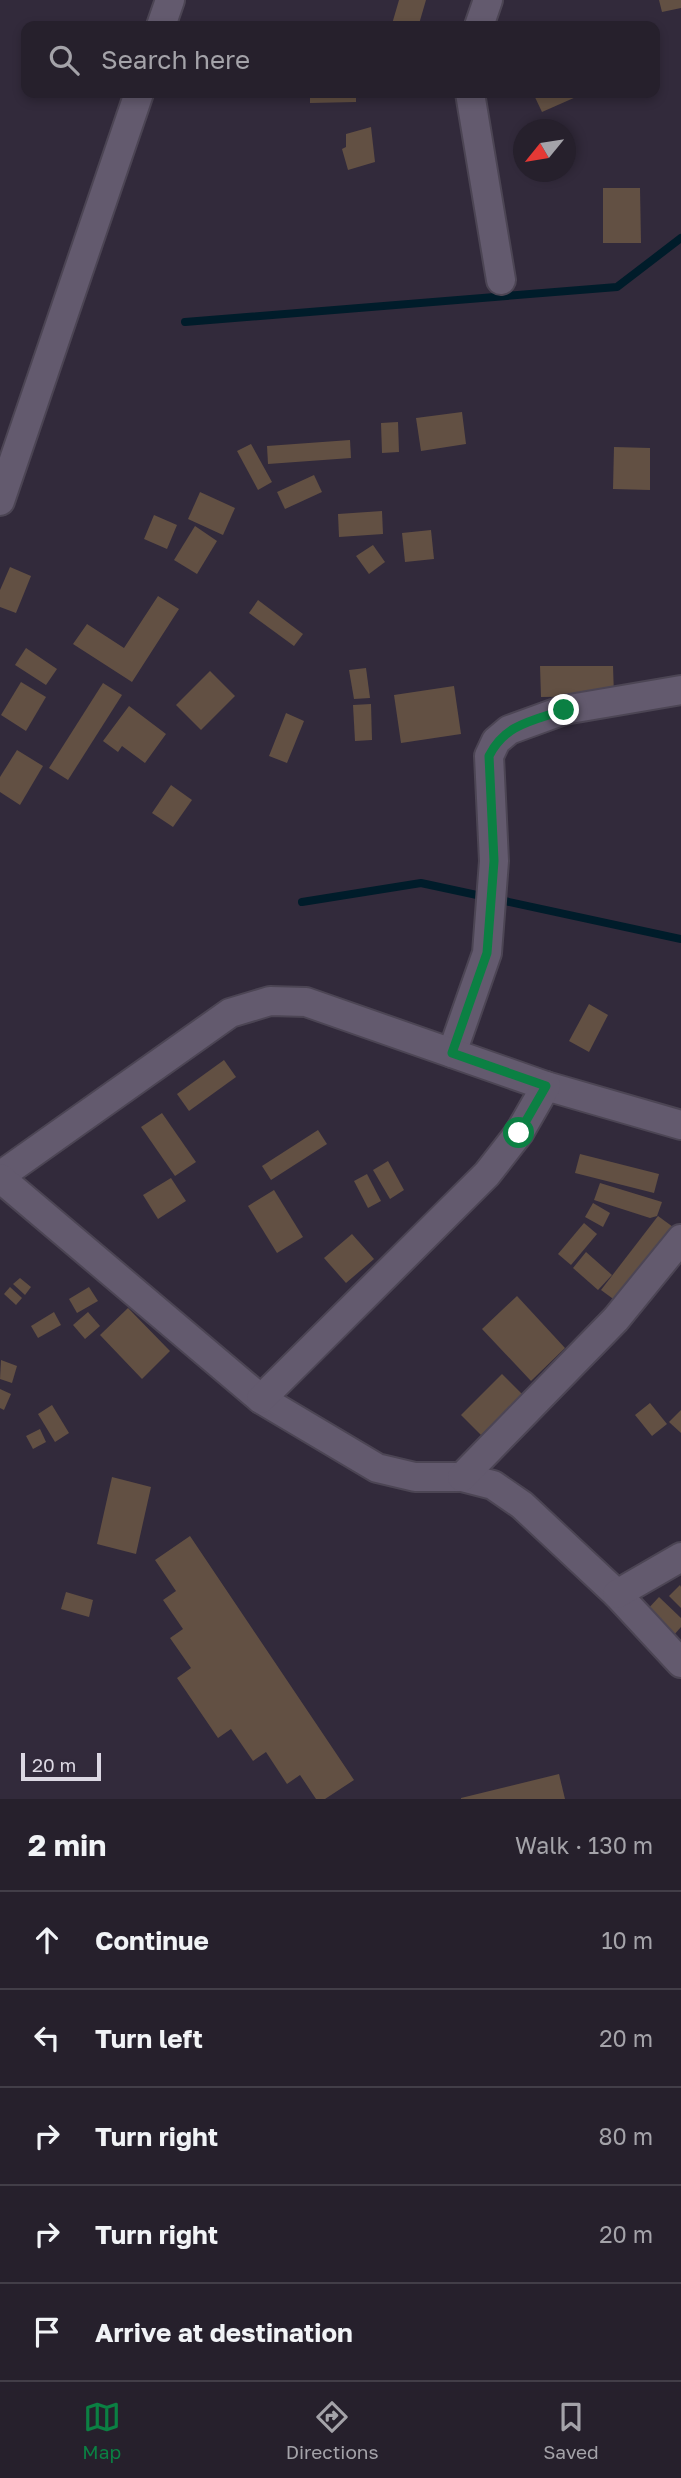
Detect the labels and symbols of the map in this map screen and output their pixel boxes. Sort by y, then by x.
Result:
north arrow [513,119,576,182]
route end [548,694,579,725]
route start [503,1117,534,1148]
scale bar [21,1750,102,1782]

